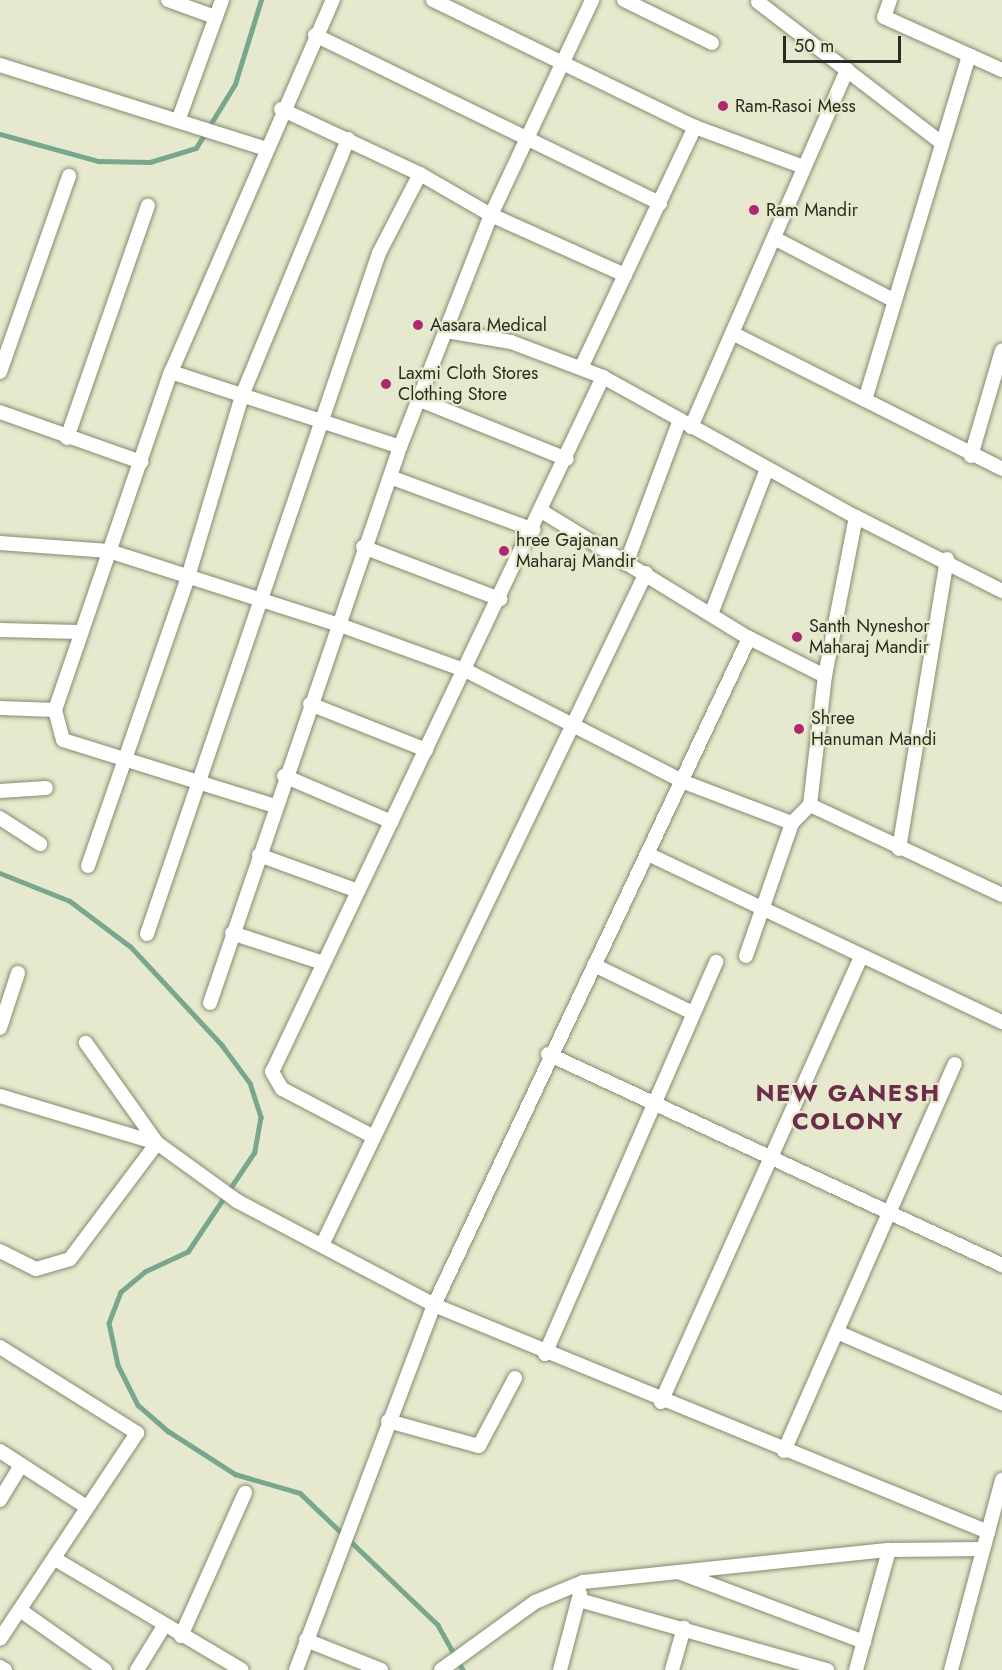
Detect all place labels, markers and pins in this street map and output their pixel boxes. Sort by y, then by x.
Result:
place label: Ram-Rasoi Mess [735,95,856,117]
marker: Ram-Rasoi Mess [716,99,730,113]
place label: Ram Mandir [766,199,858,221]
marker: Ram Mandir [747,203,761,217]
place label: Aasara Medical [430,314,547,336]
marker: Aasara Medical [411,318,425,332]
place label: Laxmi Cloth Stores Clothing Store [398,363,538,406]
marker: Laxmi Cloth Stores Clothing Store [379,377,393,391]
place label: hree Gajanan Maharaj Mandir [516,530,636,572]
marker: hree Gajanan Maharaj Mandir [497,544,511,558]
place label: Santh Nyneshor Maharaj Mandir [809,616,929,658]
marker: Santh Nyneshor Maharaj Mandir [790,630,804,644]
place label: Shree Hanuman Mandi [811,708,937,750]
marker: Shree Hanuman Mandi [792,722,806,736]

